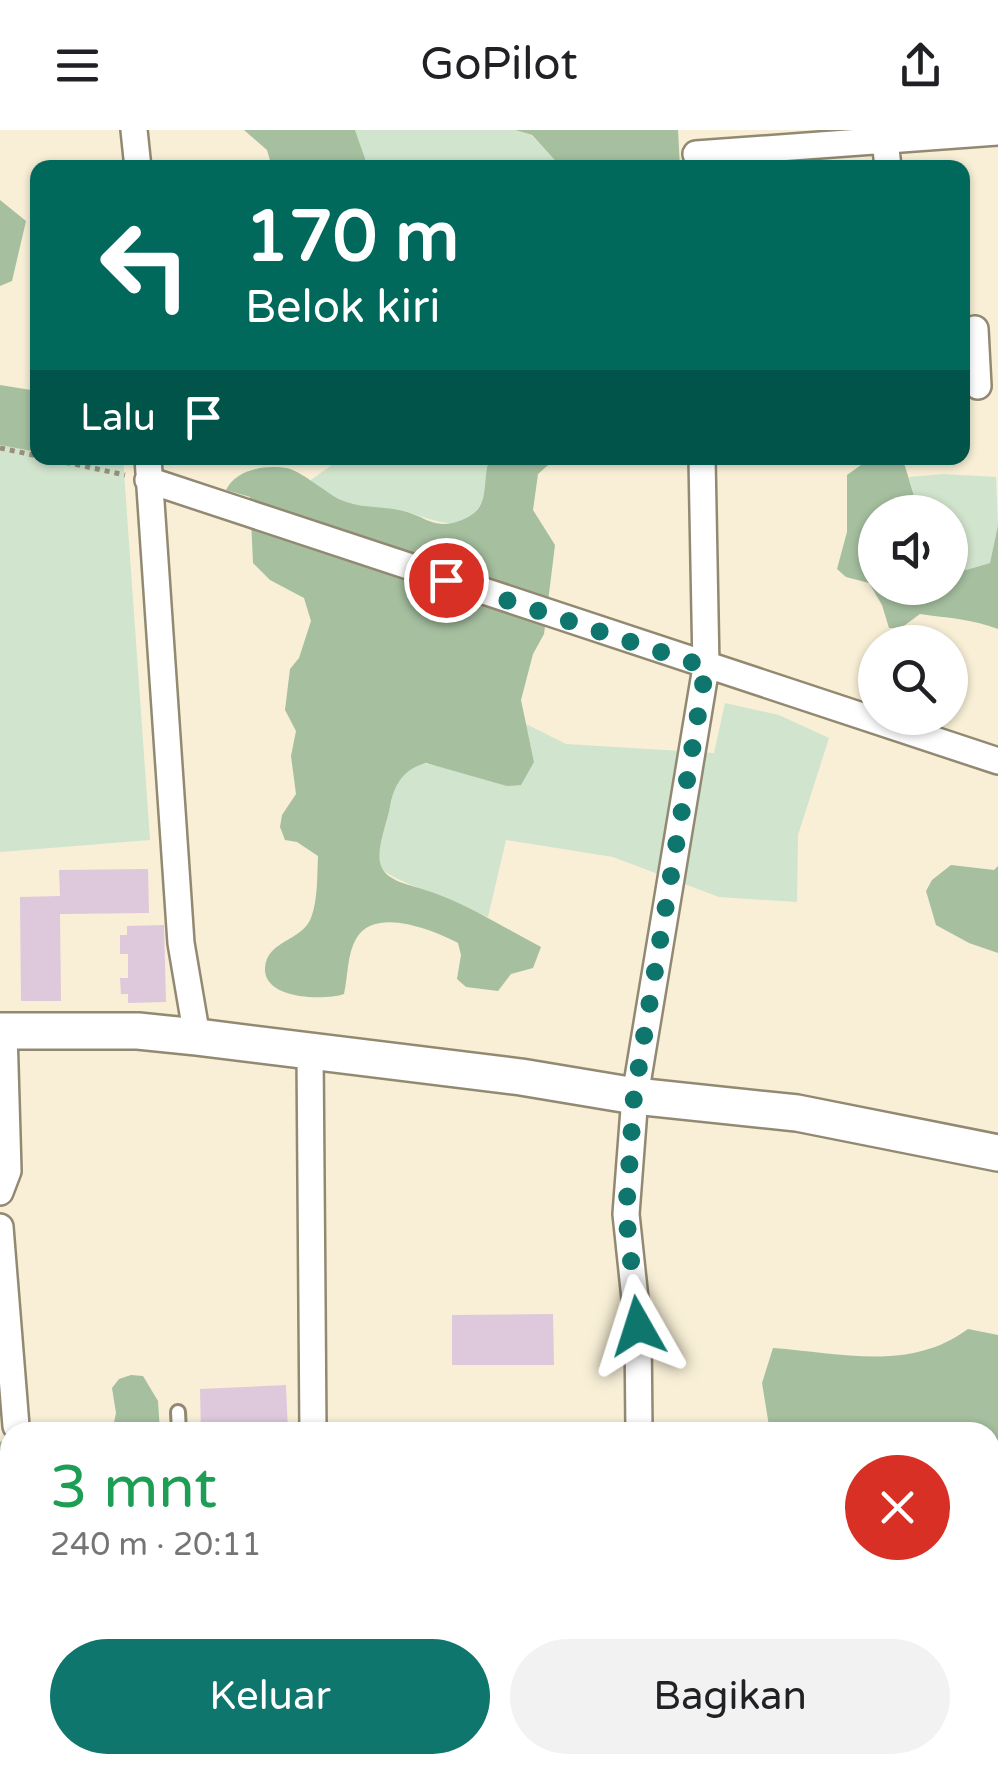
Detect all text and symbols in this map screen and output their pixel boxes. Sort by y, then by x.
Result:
icon: menu [50,38,105,93]
text: GoPilot [420,38,578,92]
icon: share [893,38,948,93]
text: 170 m [245,196,459,280]
icon: left [80,200,210,330]
text: Belok kiri [245,281,440,335]
icon: arrive [176,390,231,445]
text: Lalu [80,395,156,441]
map controls [858,495,968,735]
button: sound [858,495,968,605]
pin [404,538,489,623]
icon: arrive [419,553,474,608]
button: search [858,625,968,735]
position arrow [586,1274,690,1378]
text: 3 mnt [50,1452,217,1524]
button: close [845,1455,950,1560]
text: 240 m · 20:11 [50,1526,262,1564]
button: Keluar [50,1639,490,1754]
button: Bagikan [510,1639,950,1754]

